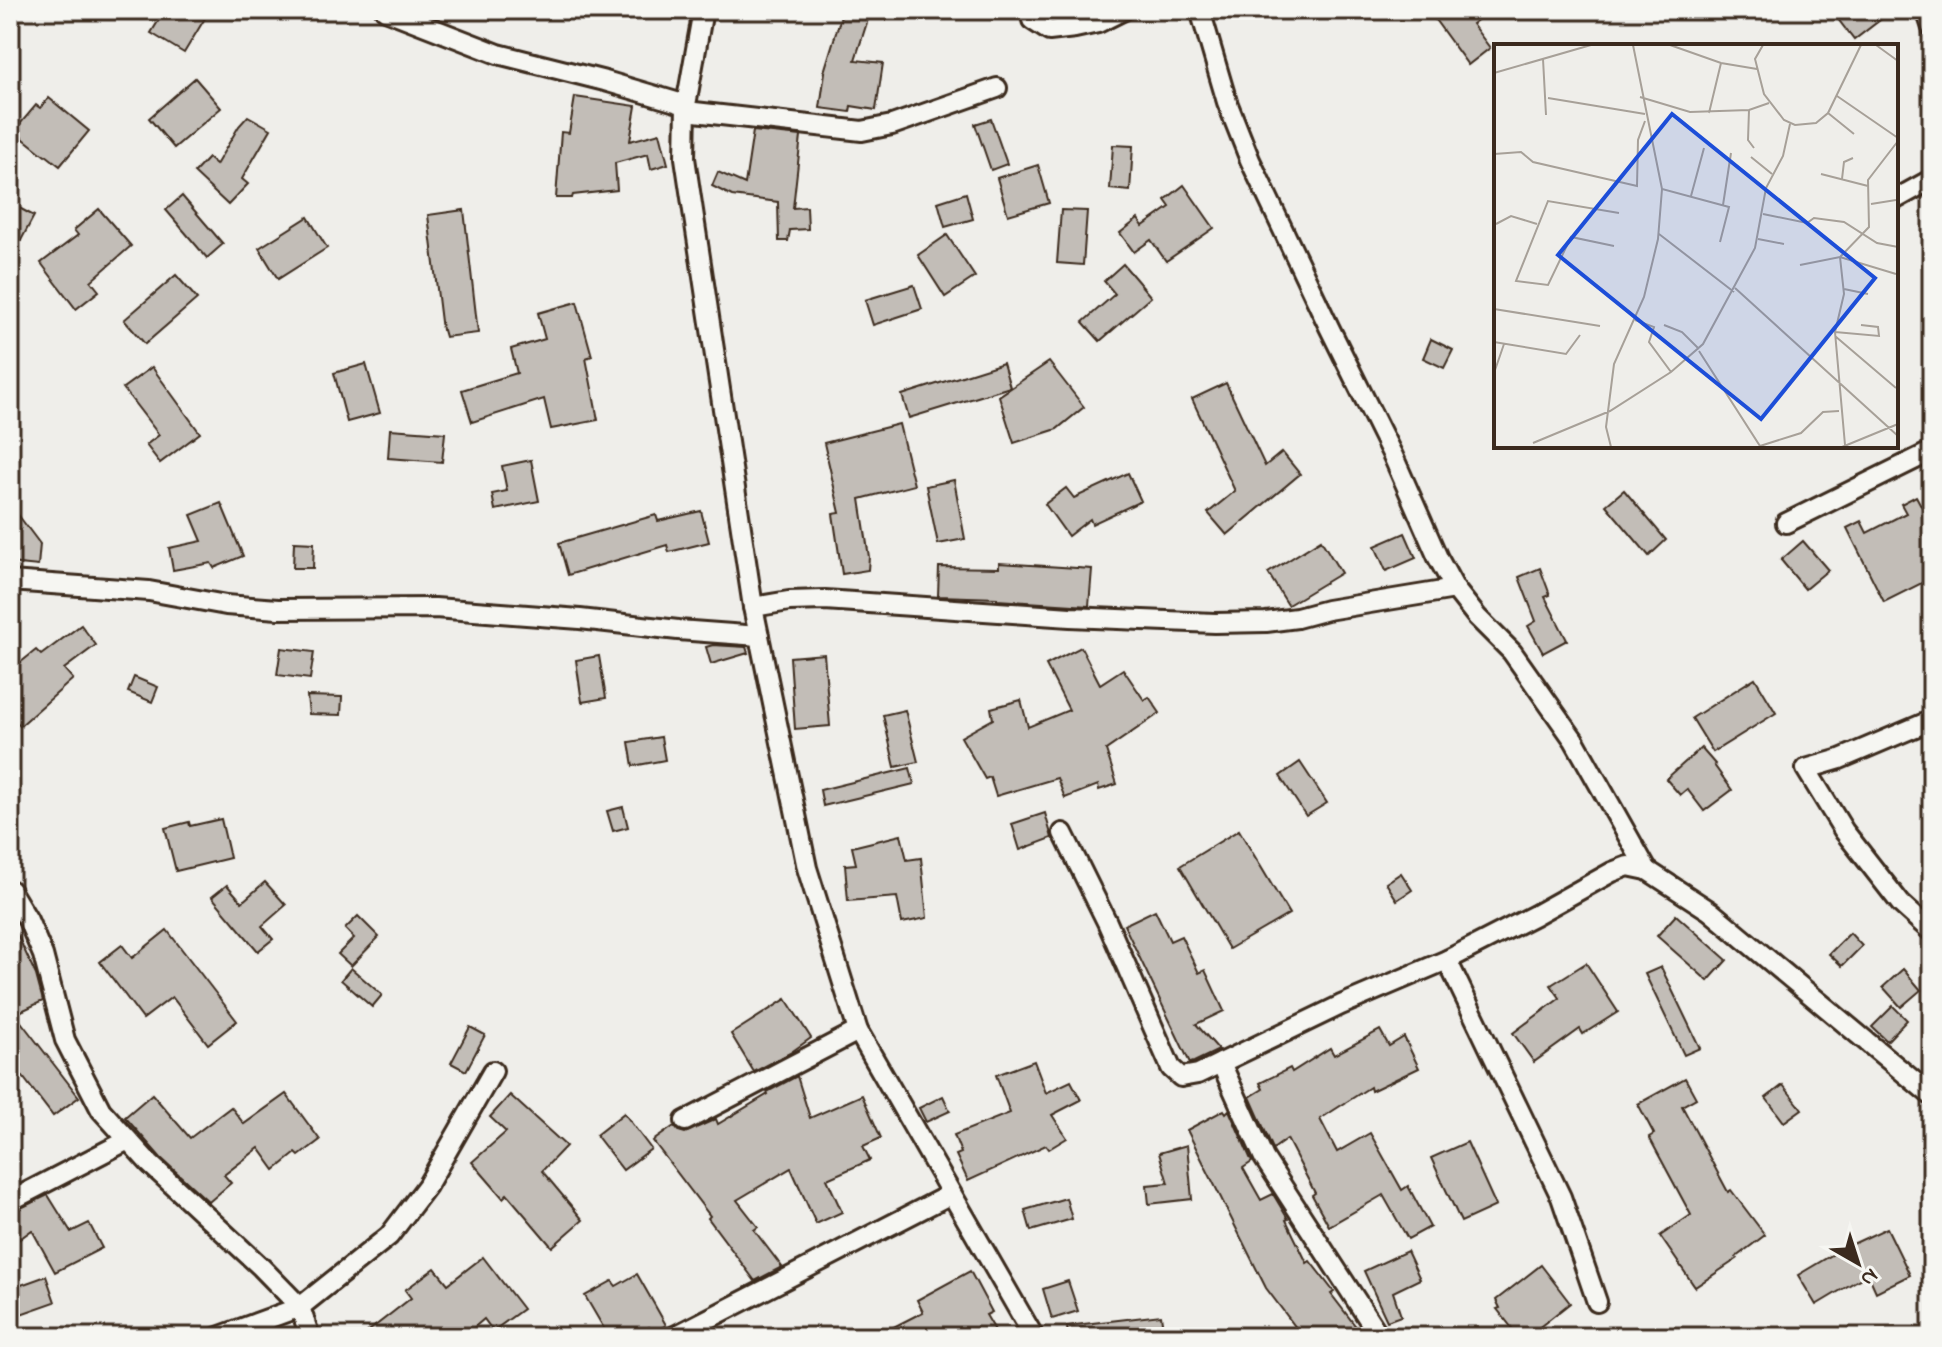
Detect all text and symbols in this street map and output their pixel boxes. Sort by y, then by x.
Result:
inset map [1494,44,1898,448]
north arrow [1818,1223,1898,1303]
text: N [1853,1259,1885,1293]

